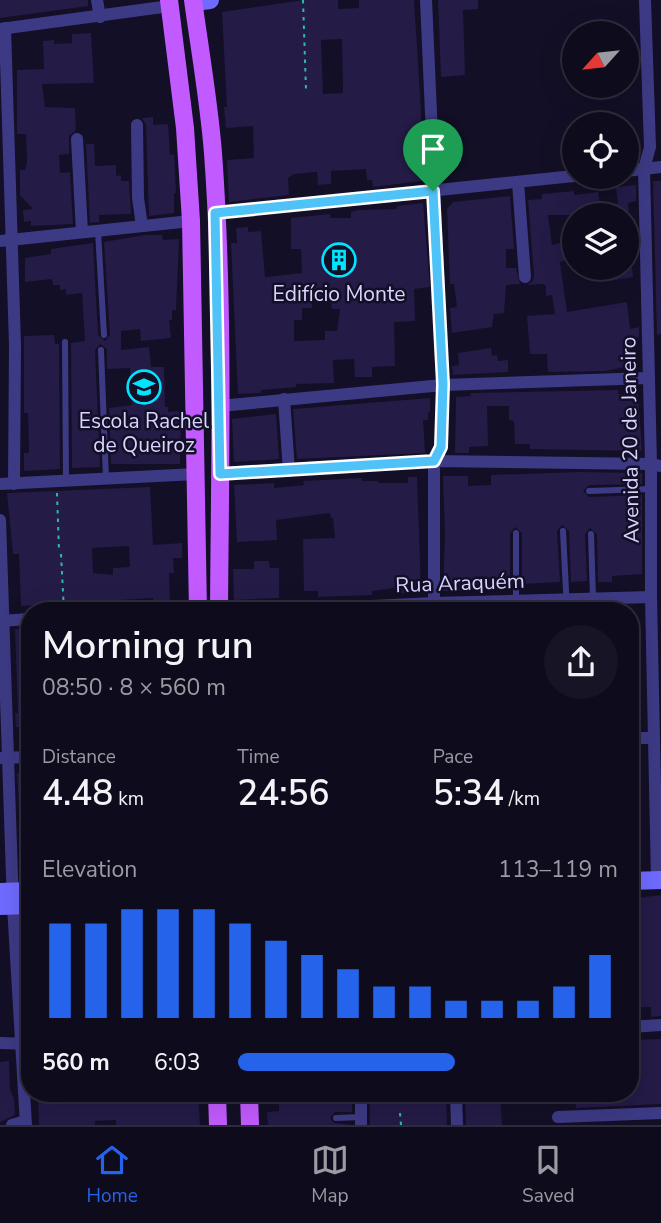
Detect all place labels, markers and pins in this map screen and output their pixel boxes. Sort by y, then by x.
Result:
pin [403,119,463,191]
building icon: Edifício Monte [320,241,358,279]
place label: Edifício Monte [273,280,405,308]
school or university icon: Escola Rachel de Queiroz [125,368,163,406]
place label: Escola Rachel de Queiroz [79,407,210,459]

